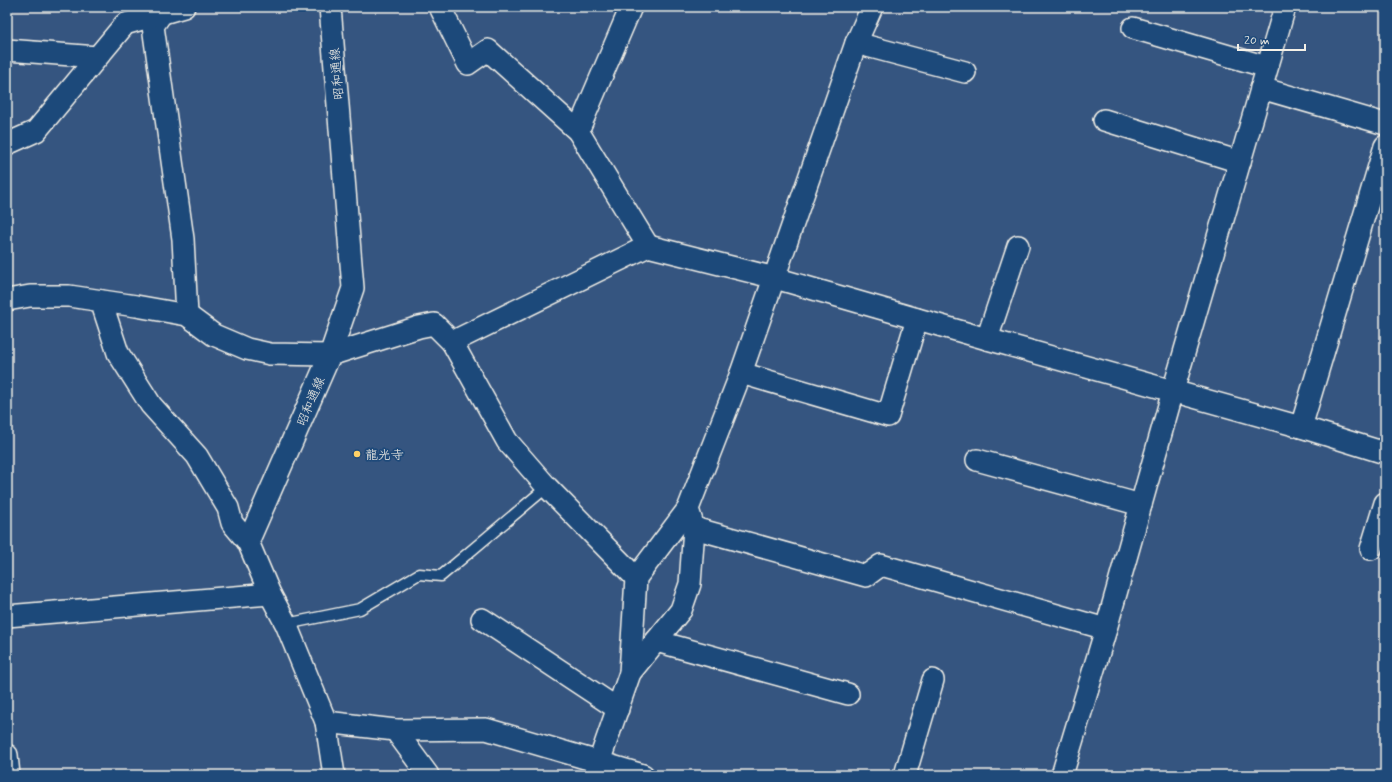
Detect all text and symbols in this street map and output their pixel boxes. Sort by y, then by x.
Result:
scale bar [1238,26,1305,52]
text: 20 m [1244,33,1270,49]
street label: 昭和通線 [327,46,348,101]
street label: 昭和通線 [293,373,330,429]
place label: 龍光寺 [365,447,404,464]
marker: 龍光寺 [352,449,362,459]

